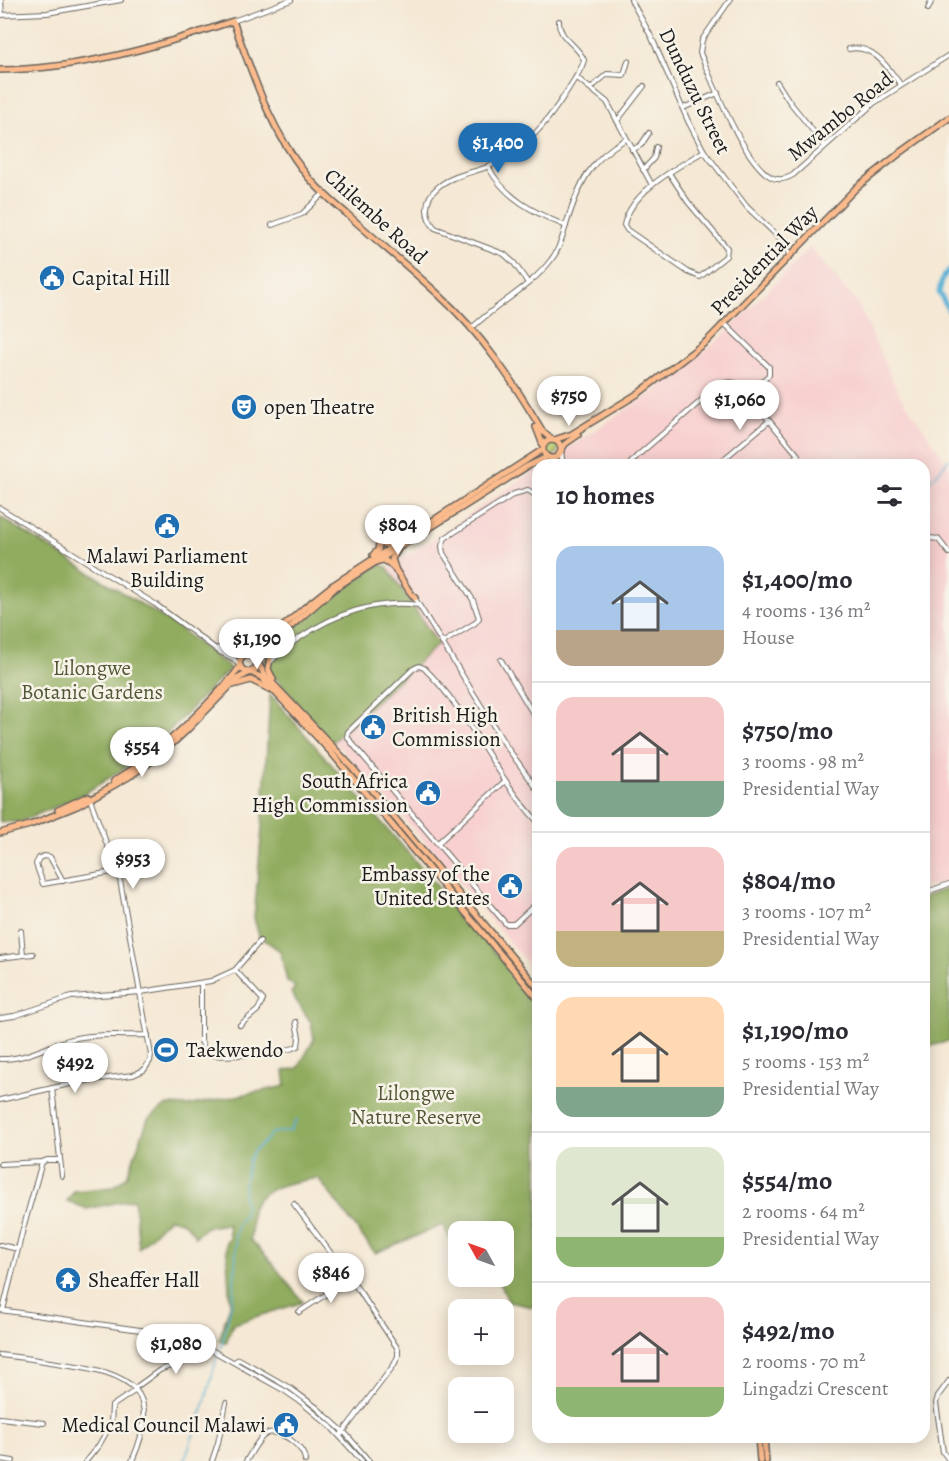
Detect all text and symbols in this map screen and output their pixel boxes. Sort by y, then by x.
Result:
street label: Dunduzu Street [652,23,738,159]
street label: Mwambo Road [781,64,899,167]
pin: $1,400 [449,123,547,174]
text: $1,400 [472,129,524,156]
street label: Chilembe Road [318,162,434,270]
street label: Presidential Way [704,198,824,321]
public building icon: Capital Hill [37,263,67,293]
place label: Capital Hill [72,264,170,292]
pin: $750 [533,376,605,427]
pin: $1,060 [691,380,789,431]
text: $750 [551,382,587,409]
text: $1,060 [714,386,766,413]
theatre icon: open Theatre [229,392,259,422]
place label: open Theatre [264,393,375,421]
text: 10 homes [556,478,655,513]
icon: filters [873,479,906,512]
pin: $804 [362,505,434,556]
public building icon: Malawi Parliament Building [152,511,182,541]
text: $804 [379,511,417,538]
place label: Malawi Parliament Building [86,542,248,594]
text: $1,400/mo [742,562,853,597]
icon: home [604,570,676,642]
text: 4 rooms · 136 m² [742,597,871,624]
pin: $1,190 [208,619,306,670]
text: House [742,624,794,651]
text: $1,190 [233,625,281,652]
park label: Lilongwe Botanic Gardens [21,654,163,706]
place label: British High Commission [392,701,501,753]
public building icon: British High Commission [358,712,388,742]
text: $750/mo [742,713,833,748]
icon: home [604,721,676,793]
pin: $554 [106,727,178,778]
text: $554 [124,733,160,760]
text: 3 rooms · 98 m² [742,748,864,775]
place label: South Africa High Commission [252,767,408,819]
text: Presidential Way [742,775,879,802]
public building icon: South Africa High Commission [413,778,443,808]
pin: $953 [97,839,169,890]
text: $953 [115,845,151,872]
place label: Embassy of the United States [361,860,490,912]
text: $804/mo [742,863,836,898]
public building icon: Embassy of the United States [495,871,525,901]
icon: home [604,871,676,943]
text: 3 rooms · 107 m² [742,898,871,925]
text: Presidential Way [742,925,879,952]
text: $1,190/mo [742,1013,849,1048]
icon: home [604,1021,676,1093]
sports icon: Taekwendo [151,1035,181,1065]
place label: Taekwendo [186,1036,283,1064]
pin: $492 [39,1043,111,1094]
text: 5 rooms · 153 m² [742,1048,869,1075]
text: $492 [56,1049,94,1076]
text: Presidential Way [742,1075,879,1102]
park label: Lilongwe Nature Reserve [351,1079,481,1131]
text: $554/mo [742,1163,832,1198]
icon: home [604,1171,676,1243]
text: 2 rooms · 64 m² [742,1198,865,1225]
north arrow [448,1221,514,1287]
map controls [448,1221,514,1443]
text: Presidential Way [742,1225,879,1252]
pin: $846 [295,1253,367,1304]
text: $846 [312,1259,350,1286]
temple icon: Sheaffer Hall [53,1265,83,1295]
place label: Sheaffer Hall [88,1266,199,1294]
button: + [448,1299,514,1365]
text: $492/mo [742,1313,835,1348]
icon: home [604,1321,676,1393]
pin: $1,080 [127,1324,225,1375]
text: $1,080 [150,1330,202,1357]
text: 2 rooms · 70 m² [742,1348,866,1375]
text: Lingadzi Crescent [742,1375,889,1402]
button: − [448,1377,514,1443]
public building icon: Medical Council Malawi [271,1410,301,1440]
place label: Medical Council Malawi [62,1411,266,1439]

